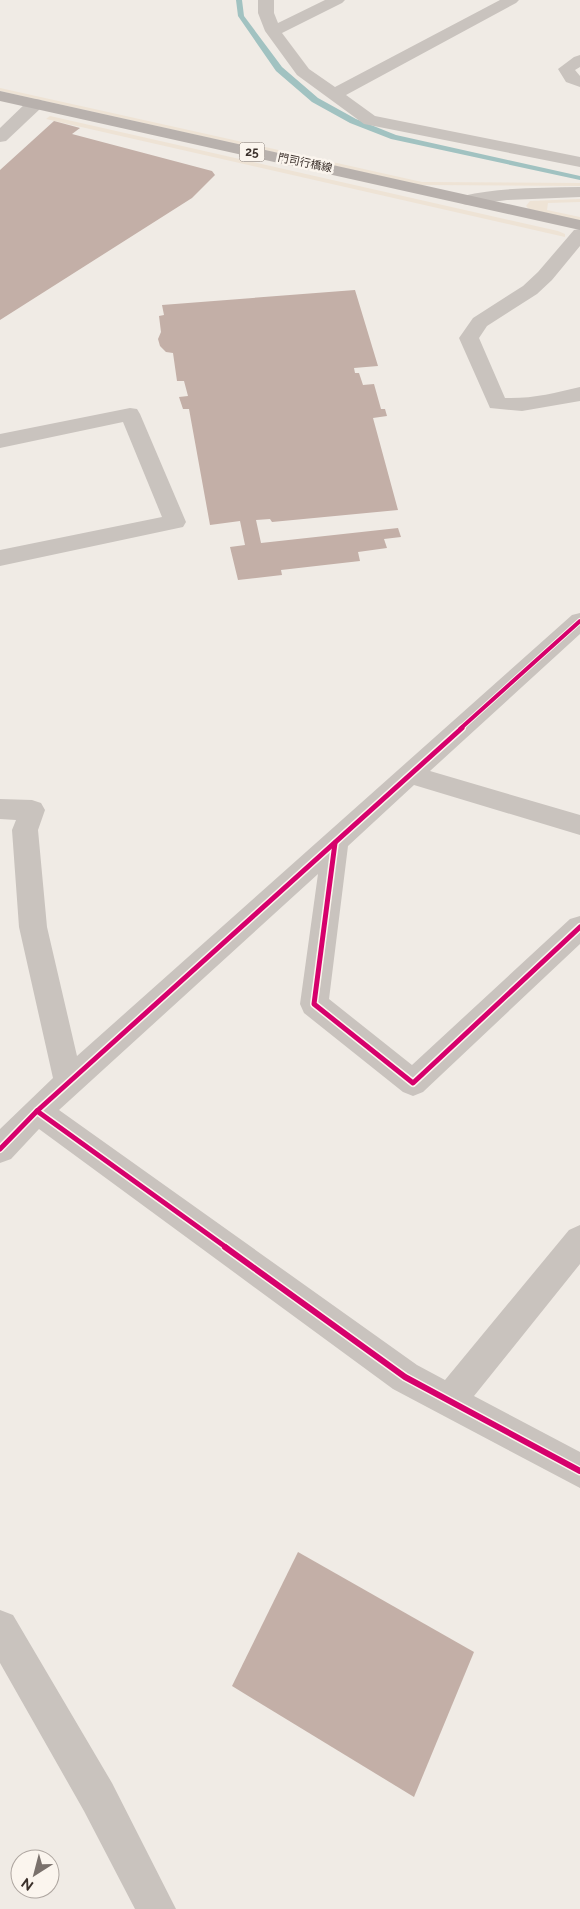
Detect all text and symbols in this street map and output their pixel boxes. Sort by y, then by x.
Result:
road number: 25 [240,142,264,162]
street label: 門司行橋線 [277,151,333,175]
north arrow [10,1849,60,1899]
text: N [18,1875,36,1894]

